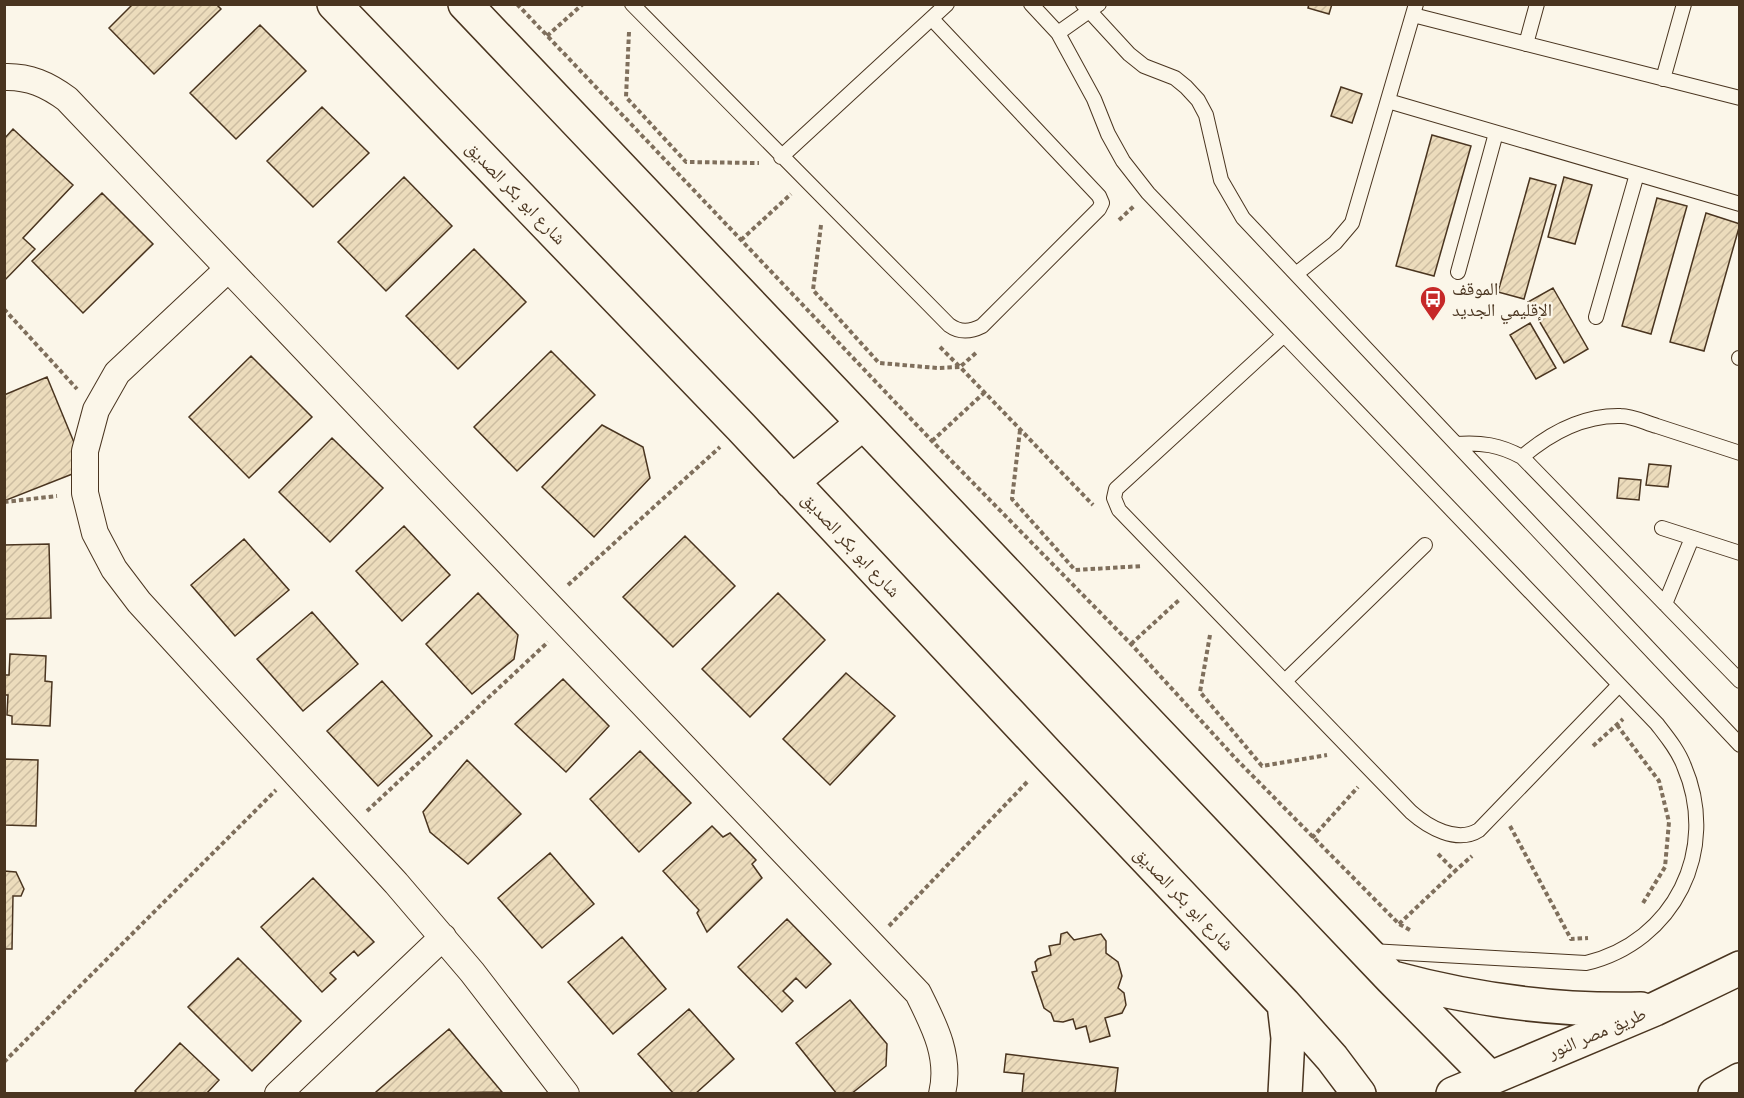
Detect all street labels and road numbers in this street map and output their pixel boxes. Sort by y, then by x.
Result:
street label: شارع ابو بكر الصديق [461,136,571,249]
street label: شارع ابو بكر الصديق [797,487,906,602]
street label: شارع ابو بكر الصديق [1129,842,1239,955]
street label: طريق مصر النور [1543,1002,1649,1064]

